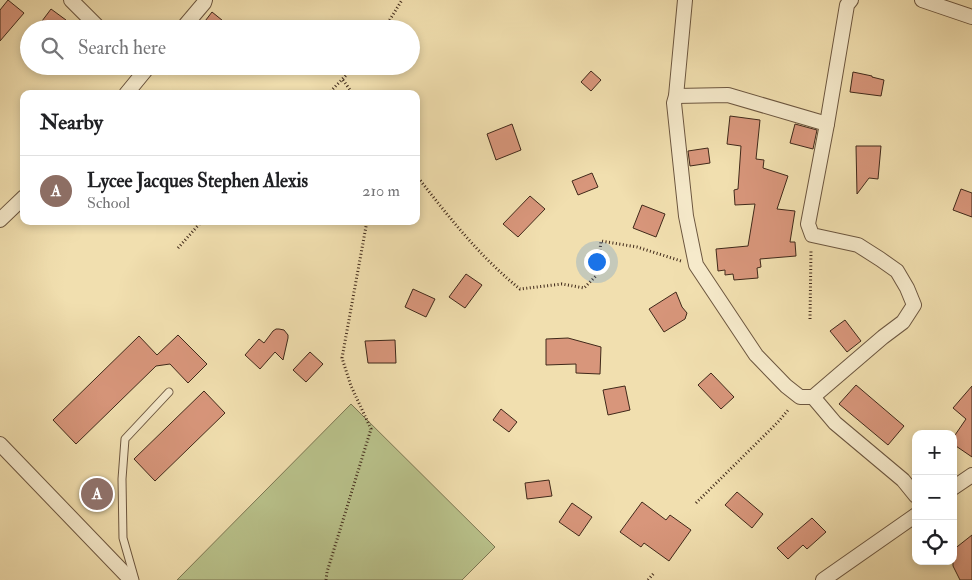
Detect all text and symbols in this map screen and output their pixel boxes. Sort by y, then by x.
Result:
search box [20,20,420,75]
icon: search [38,34,66,62]
text: Search here [78,36,166,60]
text: Nearby [40,109,103,136]
text: Lycee Jacques Stephen Alexis [87,169,308,193]
text: A [51,181,61,201]
text: 210 m [362,181,400,201]
text: School [87,193,130,213]
your location [584,249,610,275]
map controls [912,430,957,565]
button: + [912,430,957,475]
pin: A [81,475,113,513]
button: − [912,475,957,520]
button: locate [912,520,957,565]

